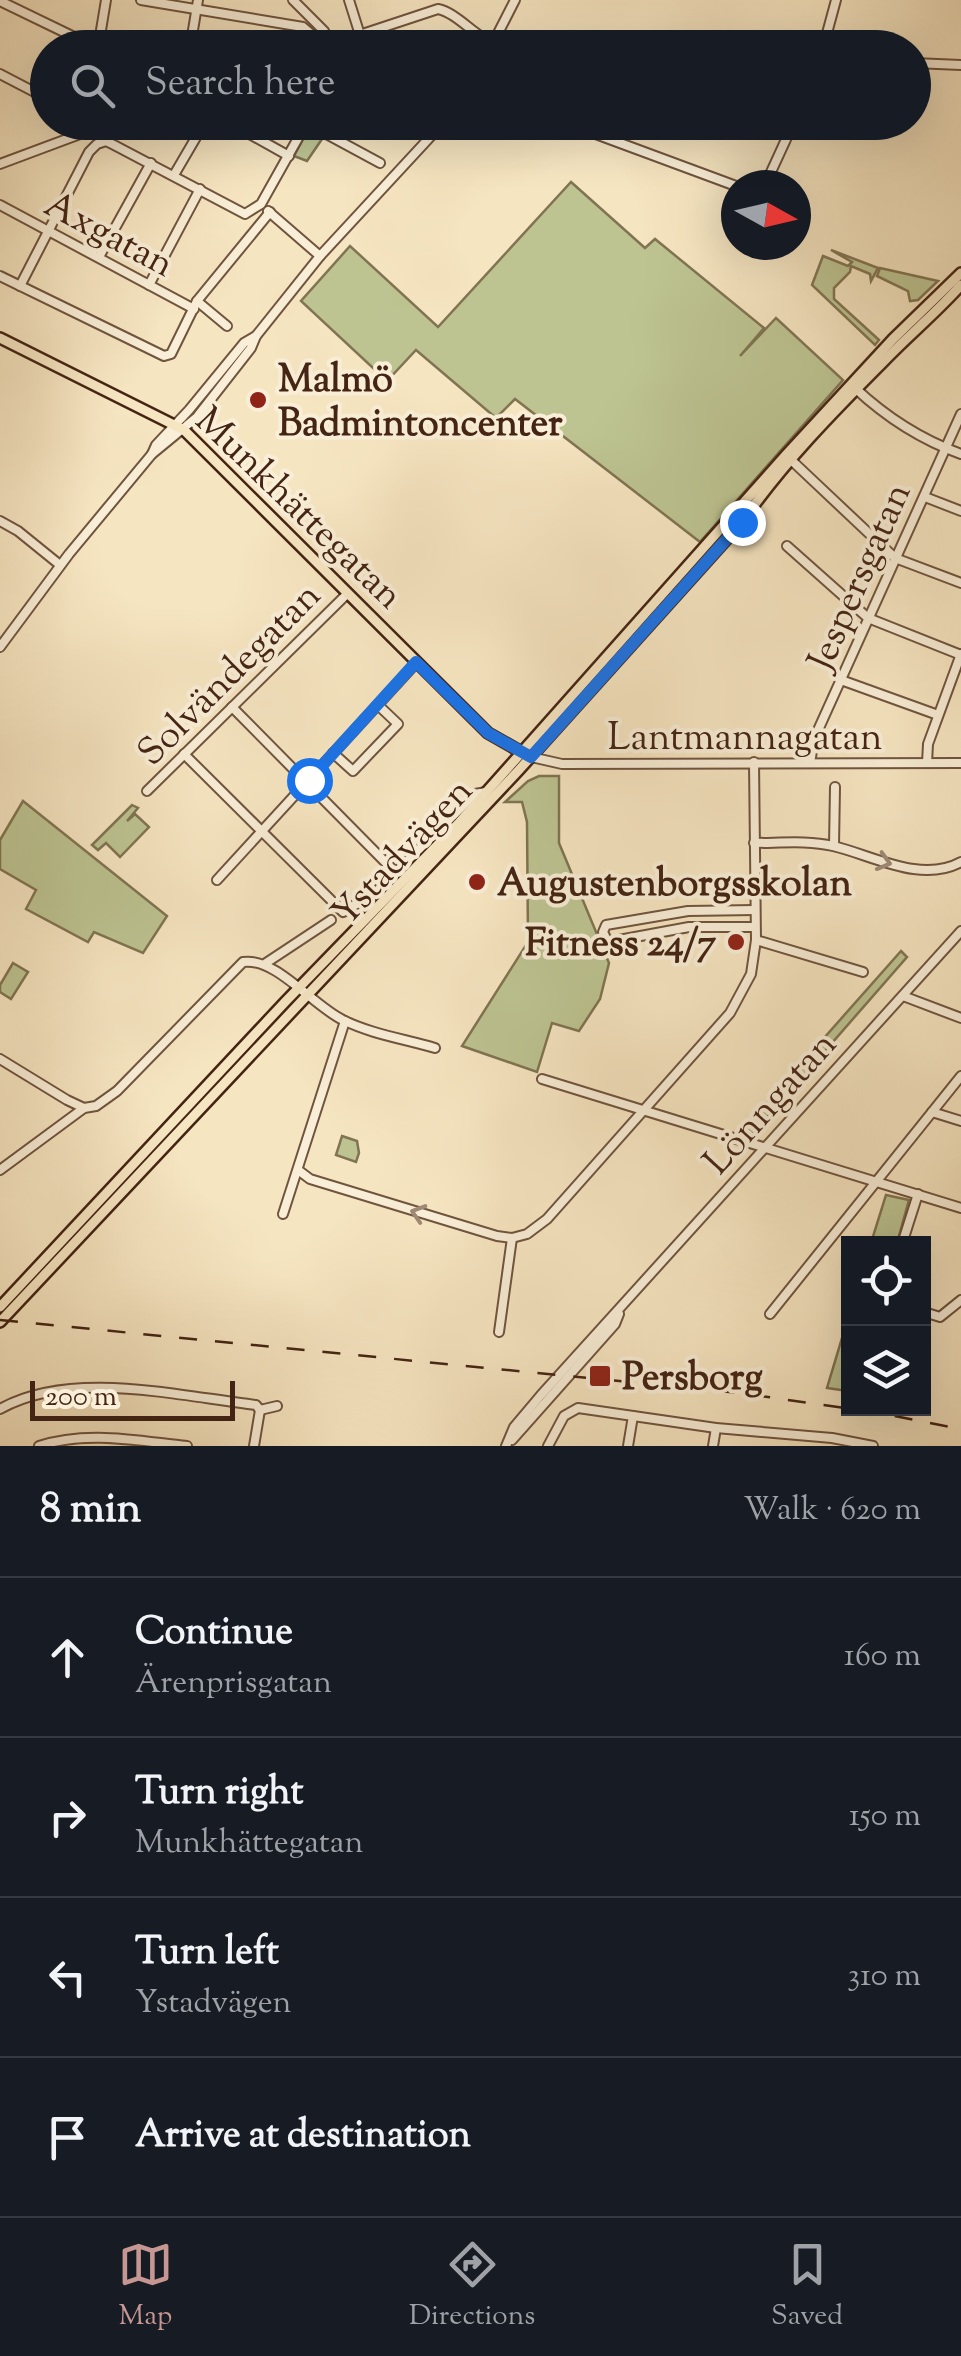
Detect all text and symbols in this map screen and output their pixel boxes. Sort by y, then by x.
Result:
search box [30,30,931,140]
icon: search [65,58,120,113]
text: Search here [145,58,336,112]
north arrow [721,170,811,260]
street label: Axgatan [34,180,183,293]
place label: Malmö Badmintoncenter [278,355,563,453]
marker: Malmö Badmintoncenter [247,389,269,411]
street label: Munkhättegatan [181,396,414,624]
street label: Jespersgatan [795,475,927,682]
route end [720,500,766,546]
street label: Solvändegatan [127,572,335,780]
street label: Lantmannagatan [607,713,883,767]
route start [287,758,333,804]
street label: Ystadvägen [321,767,487,940]
one-way arrow [875,850,892,871]
place label: Augustenborgsskolan [497,859,853,913]
marker: Augustenborgsskolan [466,871,488,893]
place label: Fitness 24/7 [525,919,716,973]
marker: Fitness 24/7 [725,931,747,953]
street label: Lönngatan [693,1021,851,1188]
one-way arrow [410,1204,427,1225]
map controls [841,1236,931,1416]
button: locate [841,1236,931,1326]
button: layers [841,1326,931,1416]
place label: Persborg [622,1353,763,1407]
marker: Persborg [587,1363,613,1389]
scale bar [30,1376,235,1420]
text: 200 m [45,1378,117,1418]
text: 8 min [40,1481,141,1541]
text: Walk · 620 m [743,1488,921,1534]
text: Continue [135,1607,293,1661]
icon: ahead [40,1630,95,1685]
text: 160 m [844,1634,921,1680]
text: Ärenprisgatan [135,1661,332,1707]
text: Turn right [135,1767,303,1821]
icon: right [40,1790,95,1845]
text: 150 m [849,1794,921,1840]
text: Munkhättegatan [135,1821,363,1867]
text: Turn left [135,1927,279,1981]
icon: left [40,1950,95,2005]
text: 310 m [847,1954,921,2000]
text: Ystadvägen [135,1981,292,2027]
icon: arrive [40,2110,95,2165]
text: Arrive at destination [135,2110,471,2164]
tab: Map [118,2237,173,2337]
tab: Directions [409,2237,535,2337]
tab: Saved [771,2237,843,2337]

